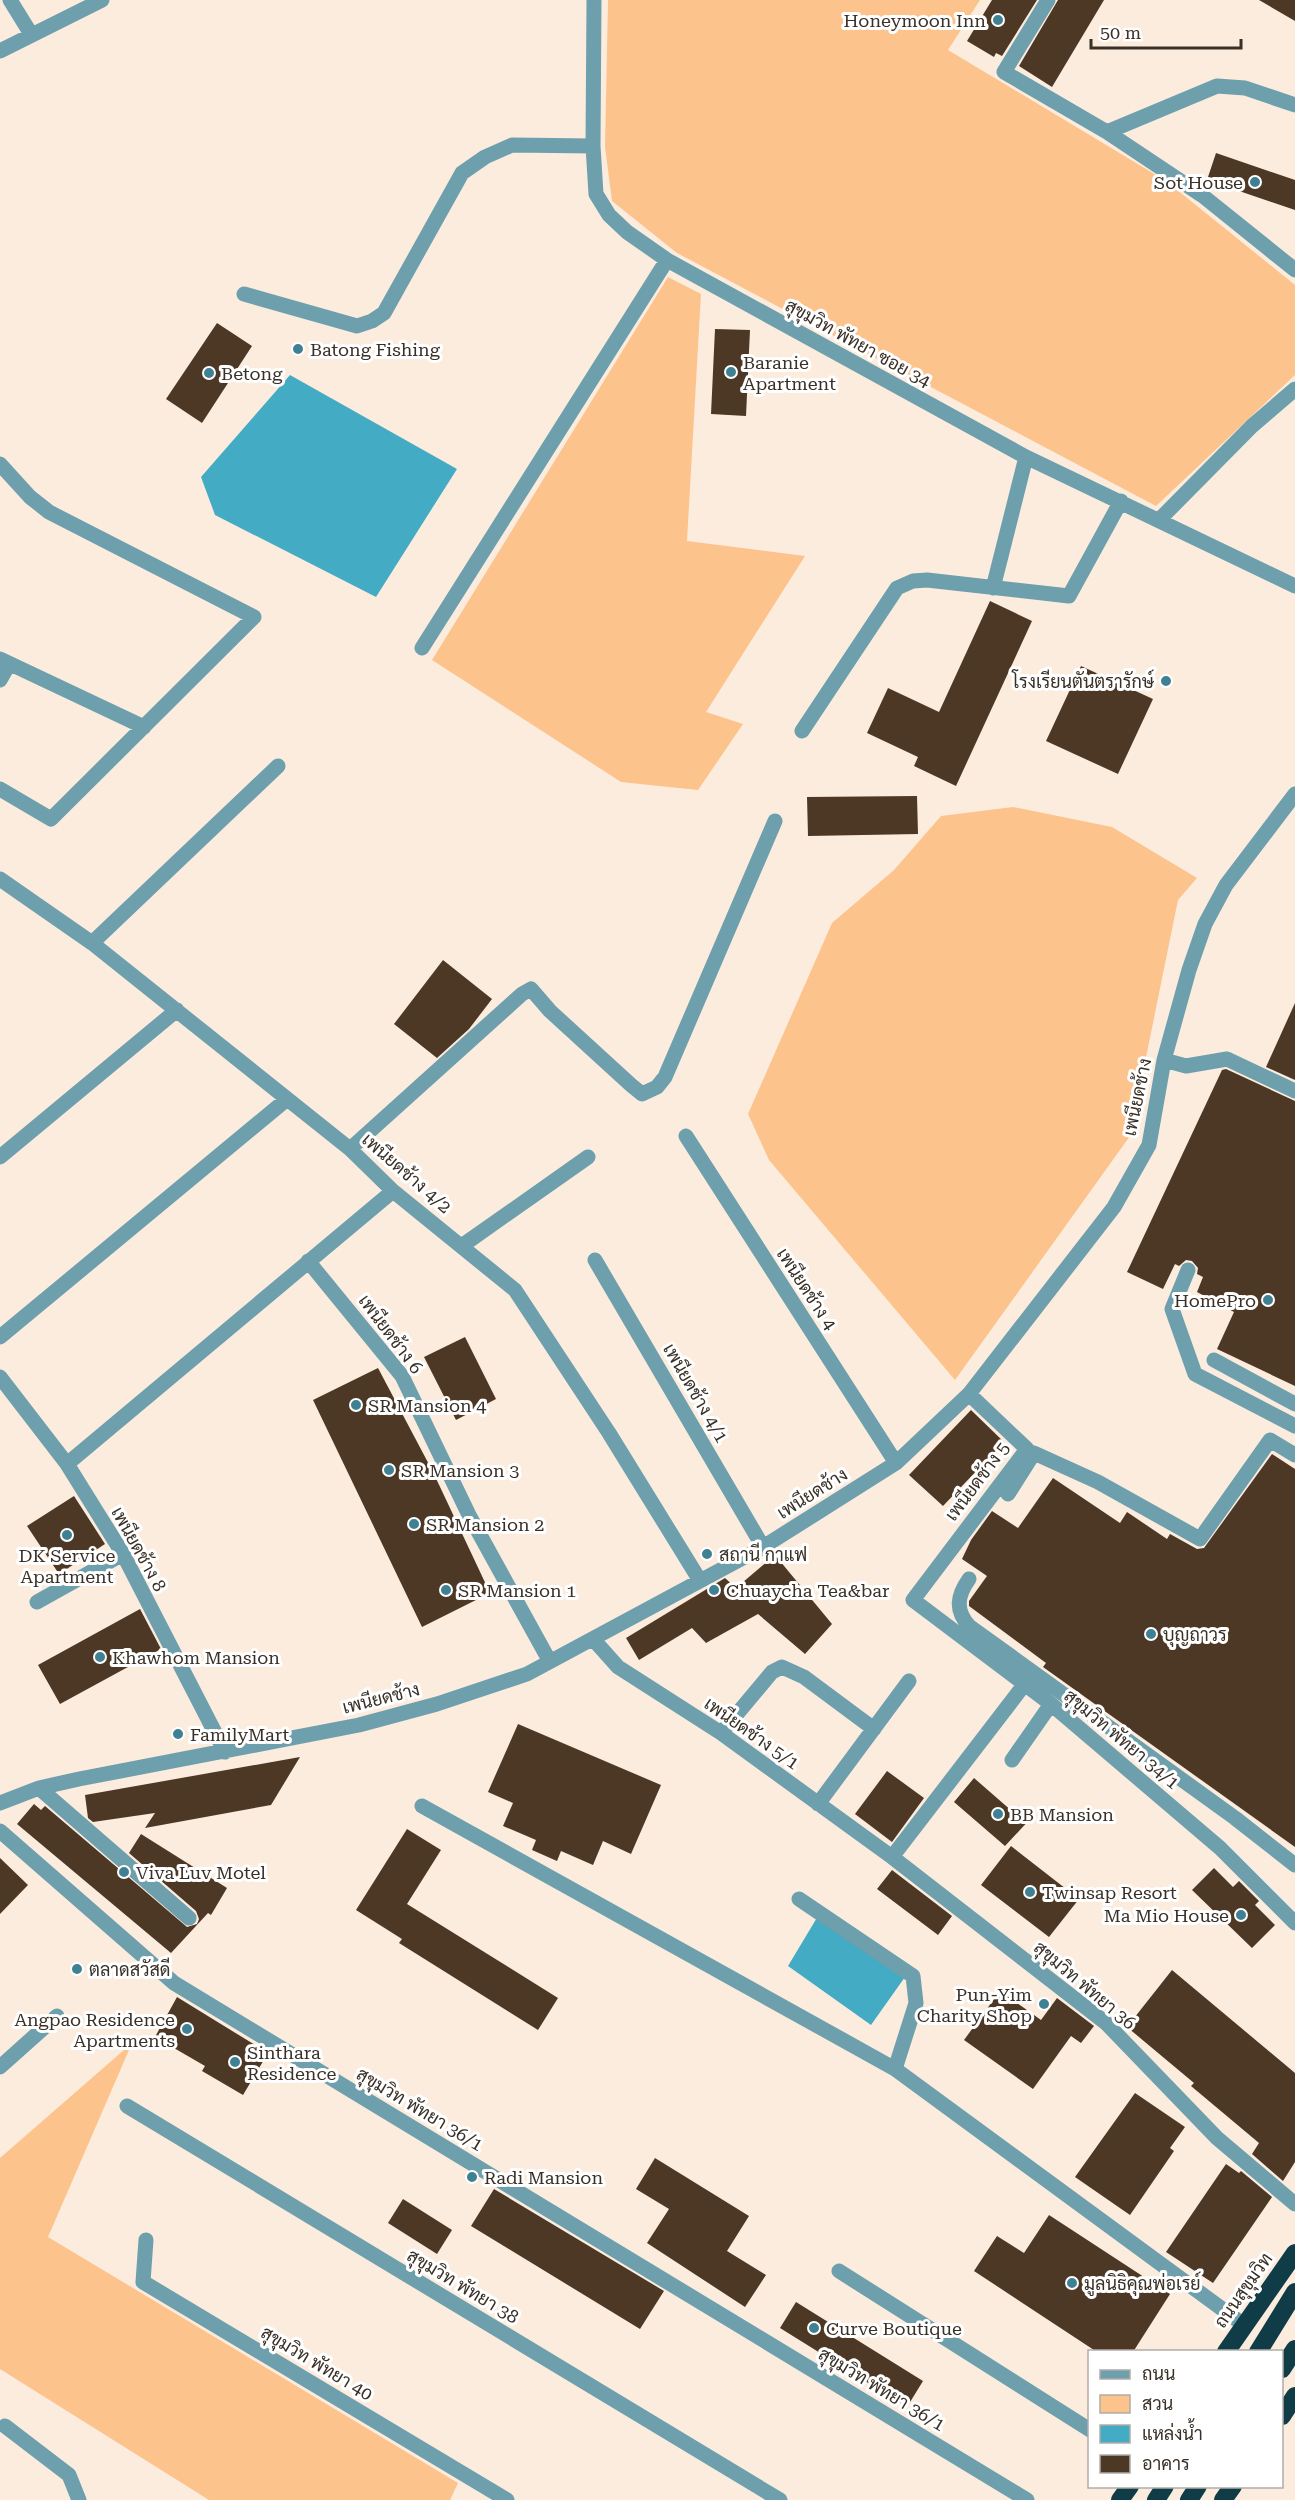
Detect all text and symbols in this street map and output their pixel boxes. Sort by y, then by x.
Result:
place label: Honeymoon Inn [844,10,986,31]
scale bar [1091,12,1241,50]
marker: Honeymoon Inn [991,13,1005,27]
text: 50 m [1100,22,1141,43]
place label: Sot House [1154,172,1243,193]
marker: Sot House [1248,175,1262,189]
street label: สุขุมวิท พัทยา ซอย 34 [781,294,934,393]
place label: Batong Fishing [310,339,441,360]
marker: Batong Fishing [291,342,305,356]
place label: Baranie Apartment [743,352,836,394]
place label: Betong [221,363,283,384]
marker: Baranie Apartment [724,365,738,379]
marker: Betong [202,366,216,380]
place label: โรงเรียนตันตรารักษ์ [1011,669,1155,692]
marker: โรงเรียนตันตรารักษ์ [1159,674,1173,688]
street label: เพนียดช้าง [1117,1056,1155,1138]
street label: เพนียดช้าง 4/2 [358,1127,457,1217]
street label: เพนียดช้าง 4 [773,1243,843,1334]
street label: เพนียดช้าง 6 [355,1289,429,1378]
place label: HomePro [1174,1290,1256,1311]
marker: HomePro [1261,1293,1275,1307]
street label: เพนียดช้าง 4/1 [659,1339,735,1446]
place label: SR Mansion 4 [368,1395,486,1416]
marker: SR Mansion 4 [349,1398,363,1412]
street label: เพนียดช้าง 5 [939,1436,1013,1525]
place label: SR Mansion 3 [401,1460,519,1481]
street label: เพนียดช้าง [772,1462,851,1523]
marker: SR Mansion 3 [382,1463,396,1477]
street label: เพนียดช้าง 8 [107,1502,173,1595]
place label: SR Mansion 2 [426,1514,544,1535]
marker: SR Mansion 2 [407,1517,421,1531]
marker: DK Service Apartment [60,1528,74,1542]
place label: สถานี กาแฟ [719,1542,807,1565]
place label: DK Service Apartment [19,1545,116,1587]
marker: สถานี กาแฟ [700,1547,714,1561]
place label: SR Mansion 1 [458,1580,576,1601]
place label: Chuaycha Tea&bar [726,1580,889,1601]
marker: SR Mansion 1 [439,1583,453,1597]
marker: Chuaycha Tea&bar [707,1583,721,1597]
place label: บุญถาวร [1163,1624,1227,1647]
marker: บุญถาวร [1144,1627,1158,1641]
place label: Khawhom Mansion [112,1647,280,1668]
marker: Khawhom Mansion [93,1650,107,1664]
street label: เพนียดช้าง [340,1676,422,1718]
street label: สุขุมวิท พัทยา 34/1 [1059,1685,1184,1795]
street label: เพนียดช้าง 5/1 [700,1691,805,1773]
place label: FamilyMart [190,1724,289,1745]
marker: FamilyMart [171,1727,185,1741]
place label: BB Mansion [1010,1804,1114,1825]
marker: BB Mansion [991,1807,1005,1821]
place label: Viva Luv Motel [136,1862,266,1883]
marker: Viva Luv Motel [117,1865,131,1879]
place label: Twinsap Resort [1042,1882,1177,1903]
marker: Twinsap Resort [1023,1885,1037,1899]
place label: Ma Mio House [1104,1905,1229,1926]
marker: Ma Mio House [1234,1908,1248,1922]
street label: สุขุมวิท พัทยา 36 [1029,1936,1140,2035]
place label: ตลาดสวัสดี [89,1957,171,1980]
marker: ตลาดสวัสดี [70,1962,84,1976]
place label: Pun-Yim Charity Shop [917,1984,1032,2026]
marker: Pun-Yim Charity Shop [1037,1997,1051,2011]
place label: Angpao Residence Apartments [14,2009,175,2051]
marker: Angpao Residence Apartments [180,2022,194,2036]
place label: Sinthara Residence [247,2042,337,2084]
marker: Sinthara Residence [228,2055,242,2069]
street label: สุขุมวิท พัทยา 36/1 [352,2063,487,2157]
place label: Radi Mansion [484,2167,603,2188]
marker: Radi Mansion [465,2170,479,2184]
street label: สุขุมวิท พัทยา 38 [402,2244,523,2329]
street label: ถนนสุขุมวิท [1210,2248,1278,2333]
place label: มูลนิธิคุณพ่อเรย์ [1084,2271,1201,2297]
marker: มูลนิธิคุณพ่อเรย์ [1065,2276,1079,2290]
place label: Curve Boutique [826,2318,962,2339]
street label: สุขุมวิท พัทยา 40 [256,2321,377,2406]
marker: Curve Boutique [807,2321,821,2335]
street label: สุขุมวิท พัทยา 36/1 [814,2343,949,2437]
legend [1088,2350,1283,2488]
text: ถนน [1142,2363,1175,2384]
text: สวน [1142,2393,1173,2414]
text: แหล่งน้ำ [1142,2418,1203,2444]
text: อาคาร [1142,2453,1190,2474]

